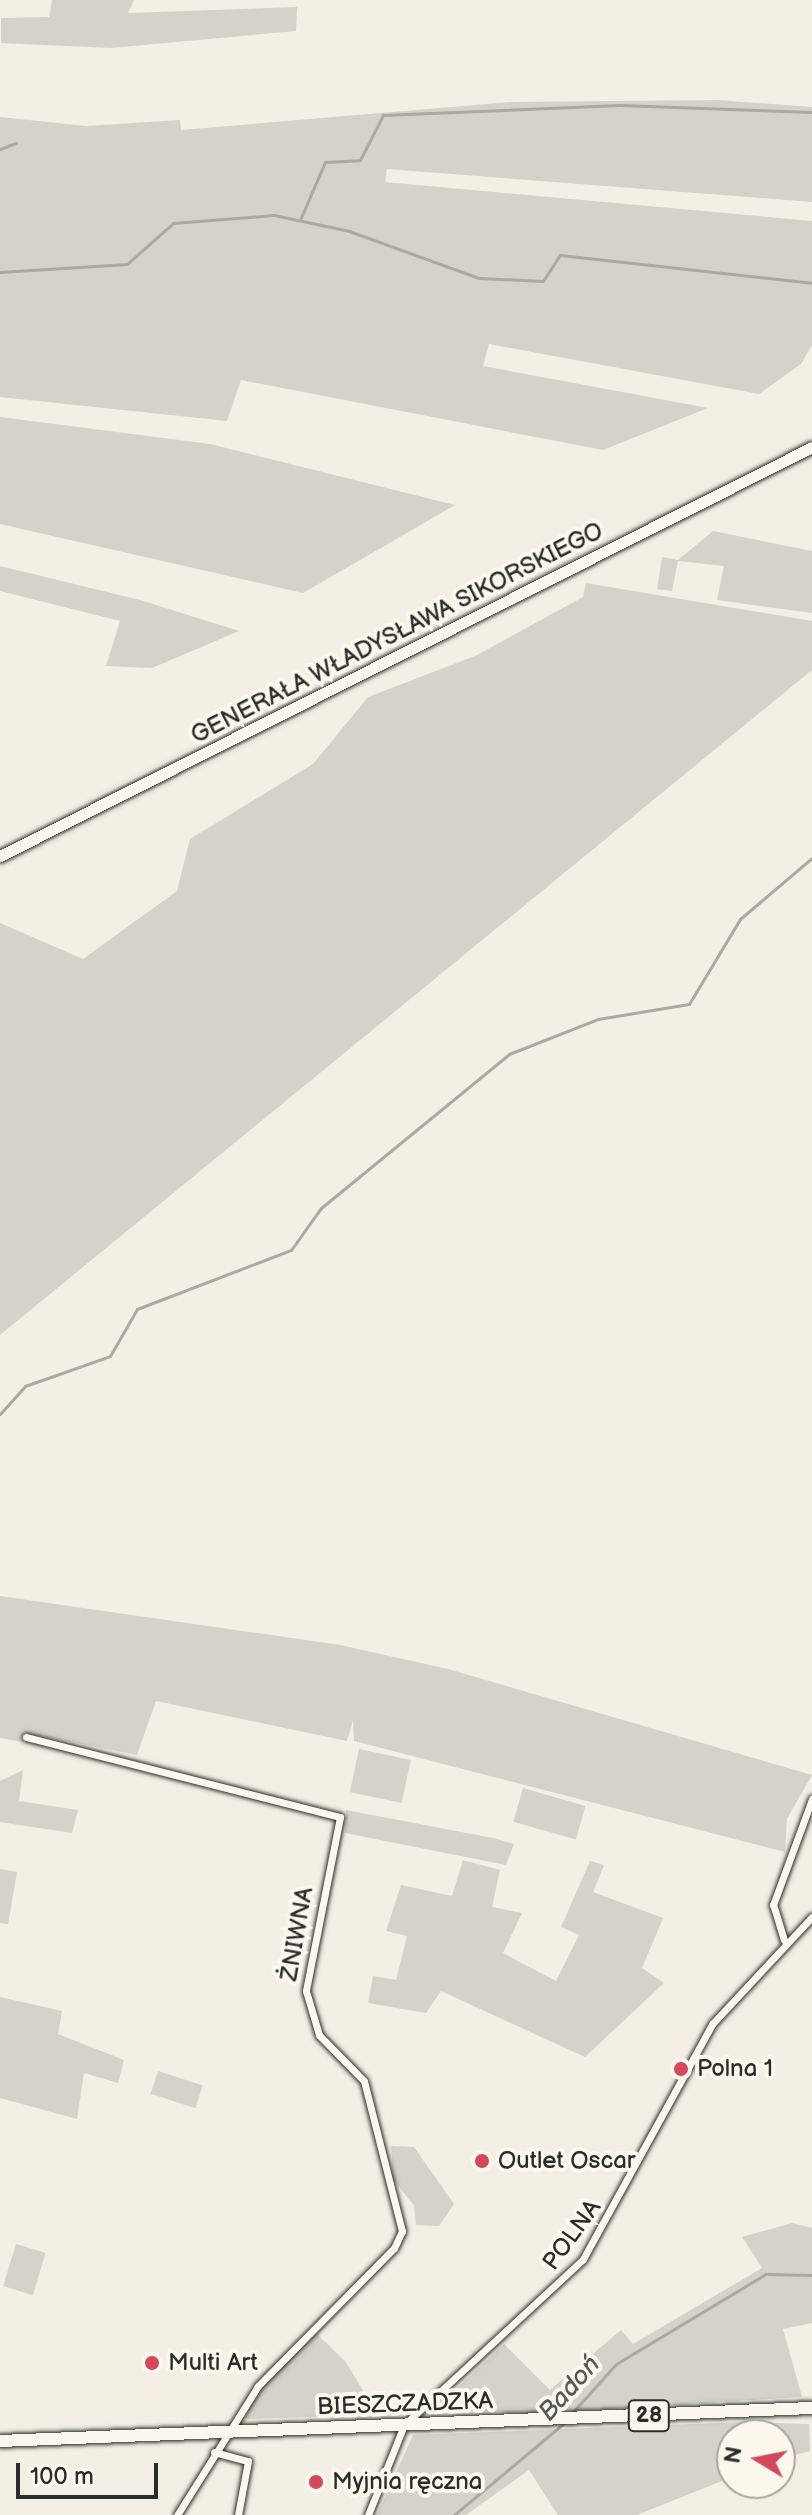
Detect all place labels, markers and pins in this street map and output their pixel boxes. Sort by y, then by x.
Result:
place label: Polna 1 [697,2055,773,2083]
marker: Polna 1 [672,2060,690,2078]
place label: Outlet Oscar [498,2147,635,2175]
marker: Outlet Oscar [473,2152,491,2170]
place label: Multi Art [168,2349,258,2377]
marker: Multi Art [143,2354,161,2372]
place label: Myjnia ręczna [332,2468,482,2496]
marker: Myjnia ręczna [307,2473,325,2491]

